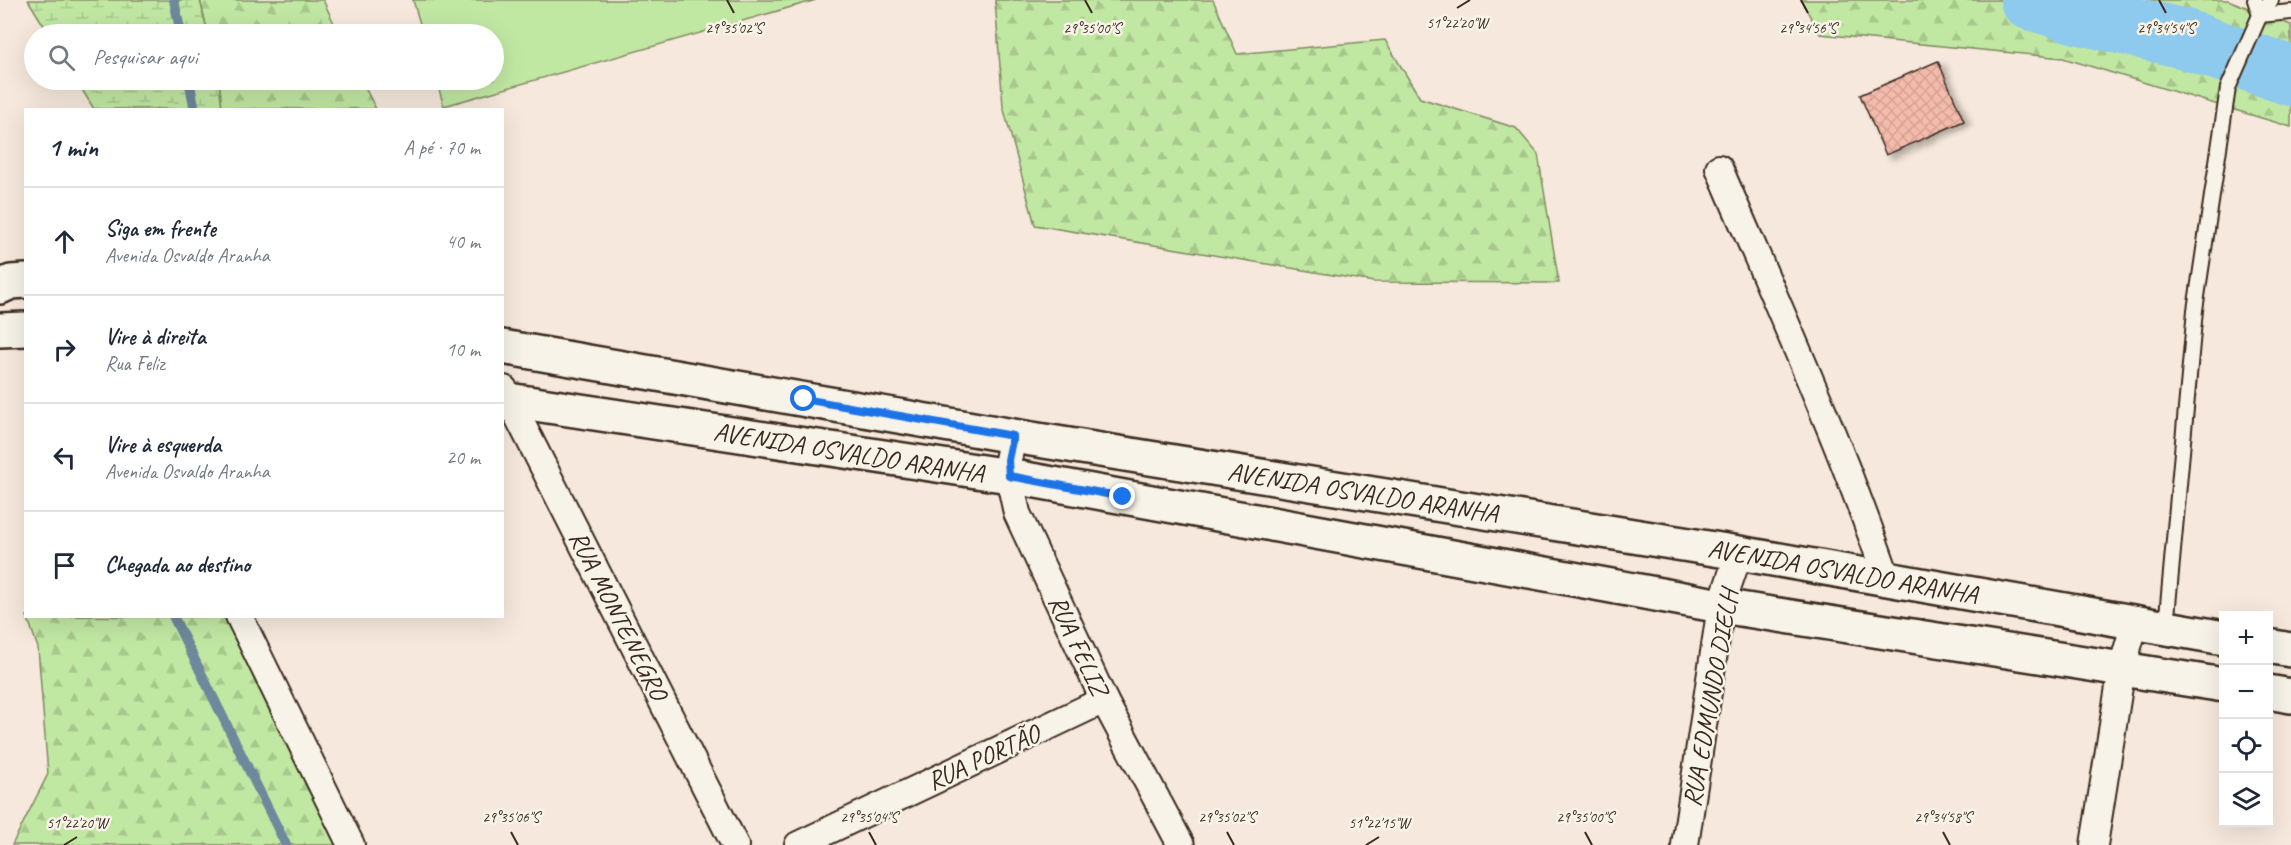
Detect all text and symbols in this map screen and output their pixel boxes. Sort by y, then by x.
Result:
text: 51°22'20"W [1427,14,1491,33]
text: 29°35'02"S [705,19,765,38]
text: 29°35'00"S [1063,19,1123,38]
text: 29°34'56"S [1779,19,1839,38]
text: 29°34'54"S [2137,19,2197,38]
search box [24,24,504,90]
icon: search [45,41,78,74]
text: Pesquisar aqui [93,43,198,71]
text: 1 min [48,131,98,164]
text: A pé · 70 m [404,135,480,160]
text: Siga em frente [105,215,216,243]
icon: ahead [48,225,81,258]
text: 40 m [446,229,480,254]
text: Avenida Osvaldo Aranha [105,243,270,268]
text: Vire à direita [105,323,205,351]
icon: right [48,333,81,366]
text: 10 m [446,337,480,362]
text: Rua Feliz [105,351,165,376]
route start [790,385,816,411]
street label: AVENIDA OSVALDO ARANHA [712,415,988,490]
text: Vire à esquerda [105,431,221,459]
icon: left [48,441,81,474]
text: 20 m [446,445,480,470]
street label: AVENIDA OSVALDO ARANHA [1226,455,1502,530]
text: Avenida Osvaldo Aranha [105,459,270,484]
route end [1109,483,1135,509]
street label: RUA MONTENEGRO [562,525,677,708]
street label: AVENIDA OSVALDO ARANHA [1706,532,1982,612]
icon: arrive [48,549,81,582]
text: Chegada ao destino [105,551,250,579]
street label: RUA EDMUNDO DIELH [1675,583,1747,809]
street label: RUA FELIZ [1041,590,1118,704]
map controls [2219,611,2273,827]
button: + [2219,611,2273,665]
button: − [2219,665,2273,719]
street label: RUA PORTÃO [922,716,1048,798]
button: locate [2219,719,2273,773]
button: layers [2219,773,2273,827]
text: 29°35'06"S [482,808,542,827]
text: 29°35'04"S [840,808,900,827]
text: 29°35'02"S [1198,808,1258,827]
text: 29°35'00"S [1556,808,1616,827]
text: 29°34'58"S [1914,808,1974,827]
text: 51°22'20"W [47,814,111,833]
text: 51°22'15"W [1349,814,1413,833]

